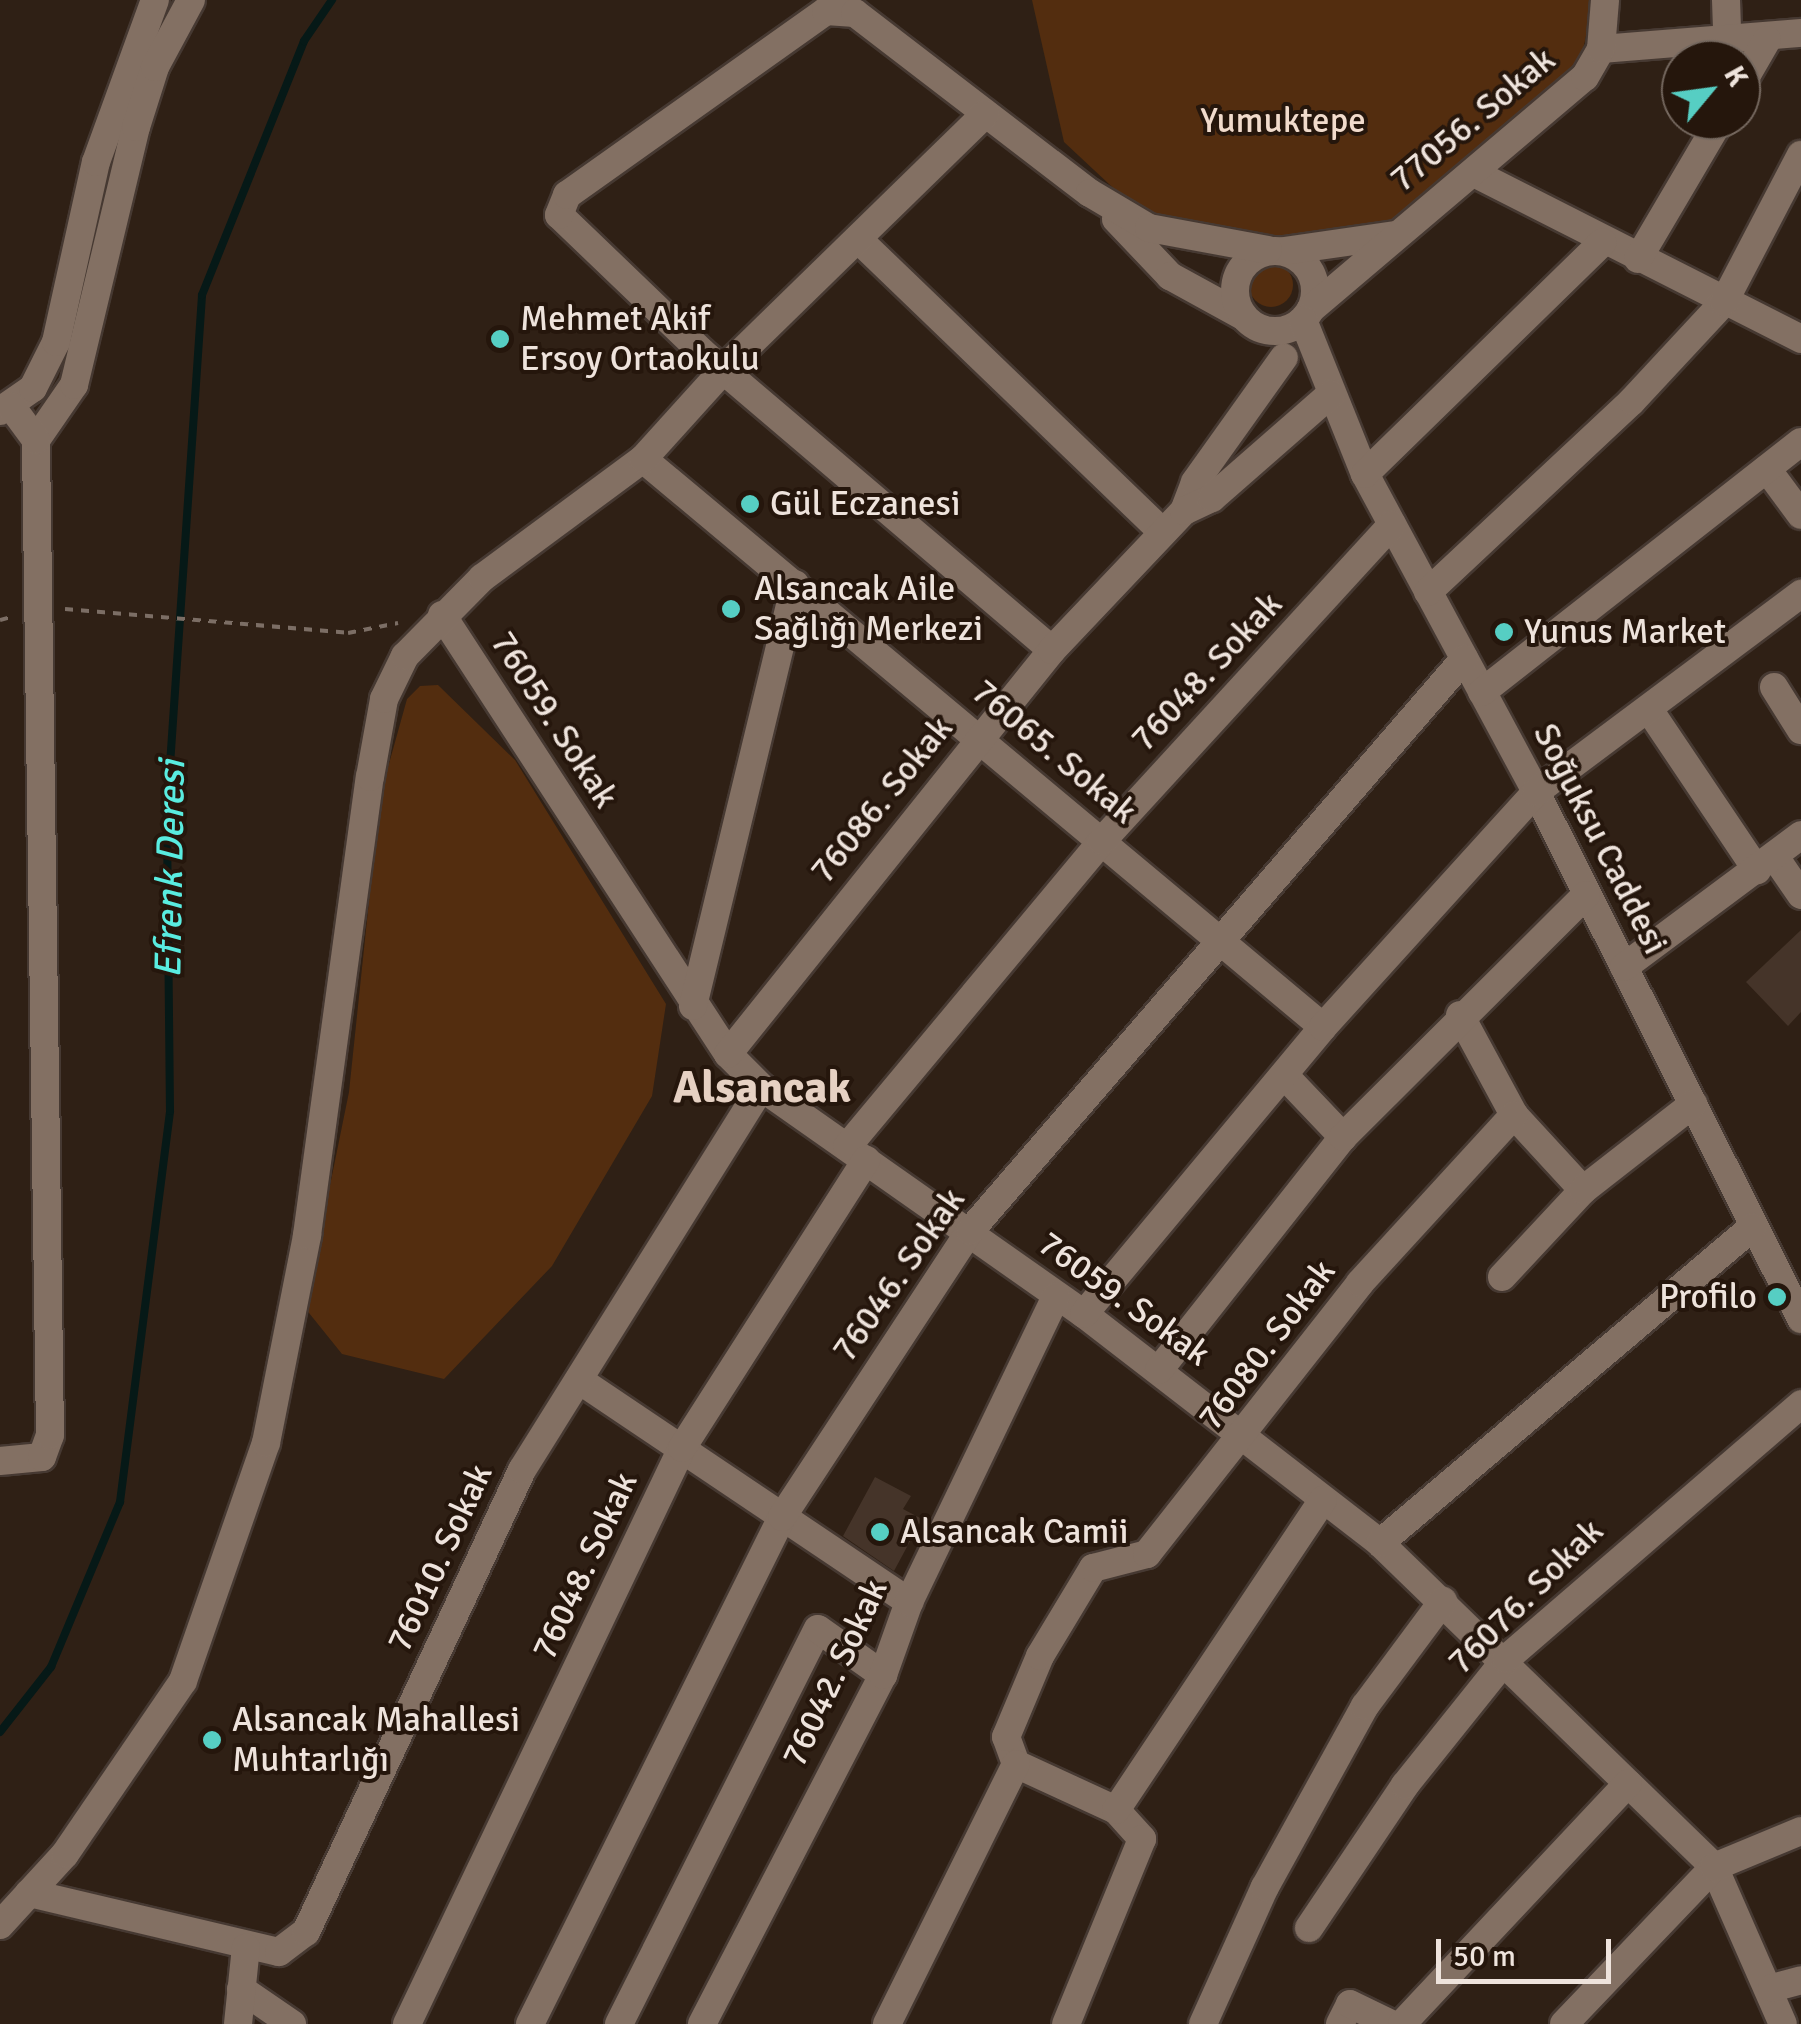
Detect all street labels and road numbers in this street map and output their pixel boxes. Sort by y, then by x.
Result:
street label: 77056. Sokak [1382,39,1564,201]
street label: 76048. Sokak [1123,584,1291,760]
street label: 76059. Sokak [481,624,627,816]
street label: 76065. Sokak [963,671,1145,833]
street label: 76086. Sokak [802,708,962,892]
street label: Soğuksu Caddesi [1524,717,1676,961]
street label: 76046. Sokak [824,1180,974,1370]
street label: 76059. Sokak [1030,1223,1218,1375]
street label: 76080. Sokak [1189,1252,1345,1438]
street label: 76010. Sokak [378,1458,502,1658]
street label: 76048. Sokak [523,1466,647,1666]
street label: 76076. Sokak [1440,1511,1612,1683]
street label: 76042. Sokak [773,1573,897,1773]

